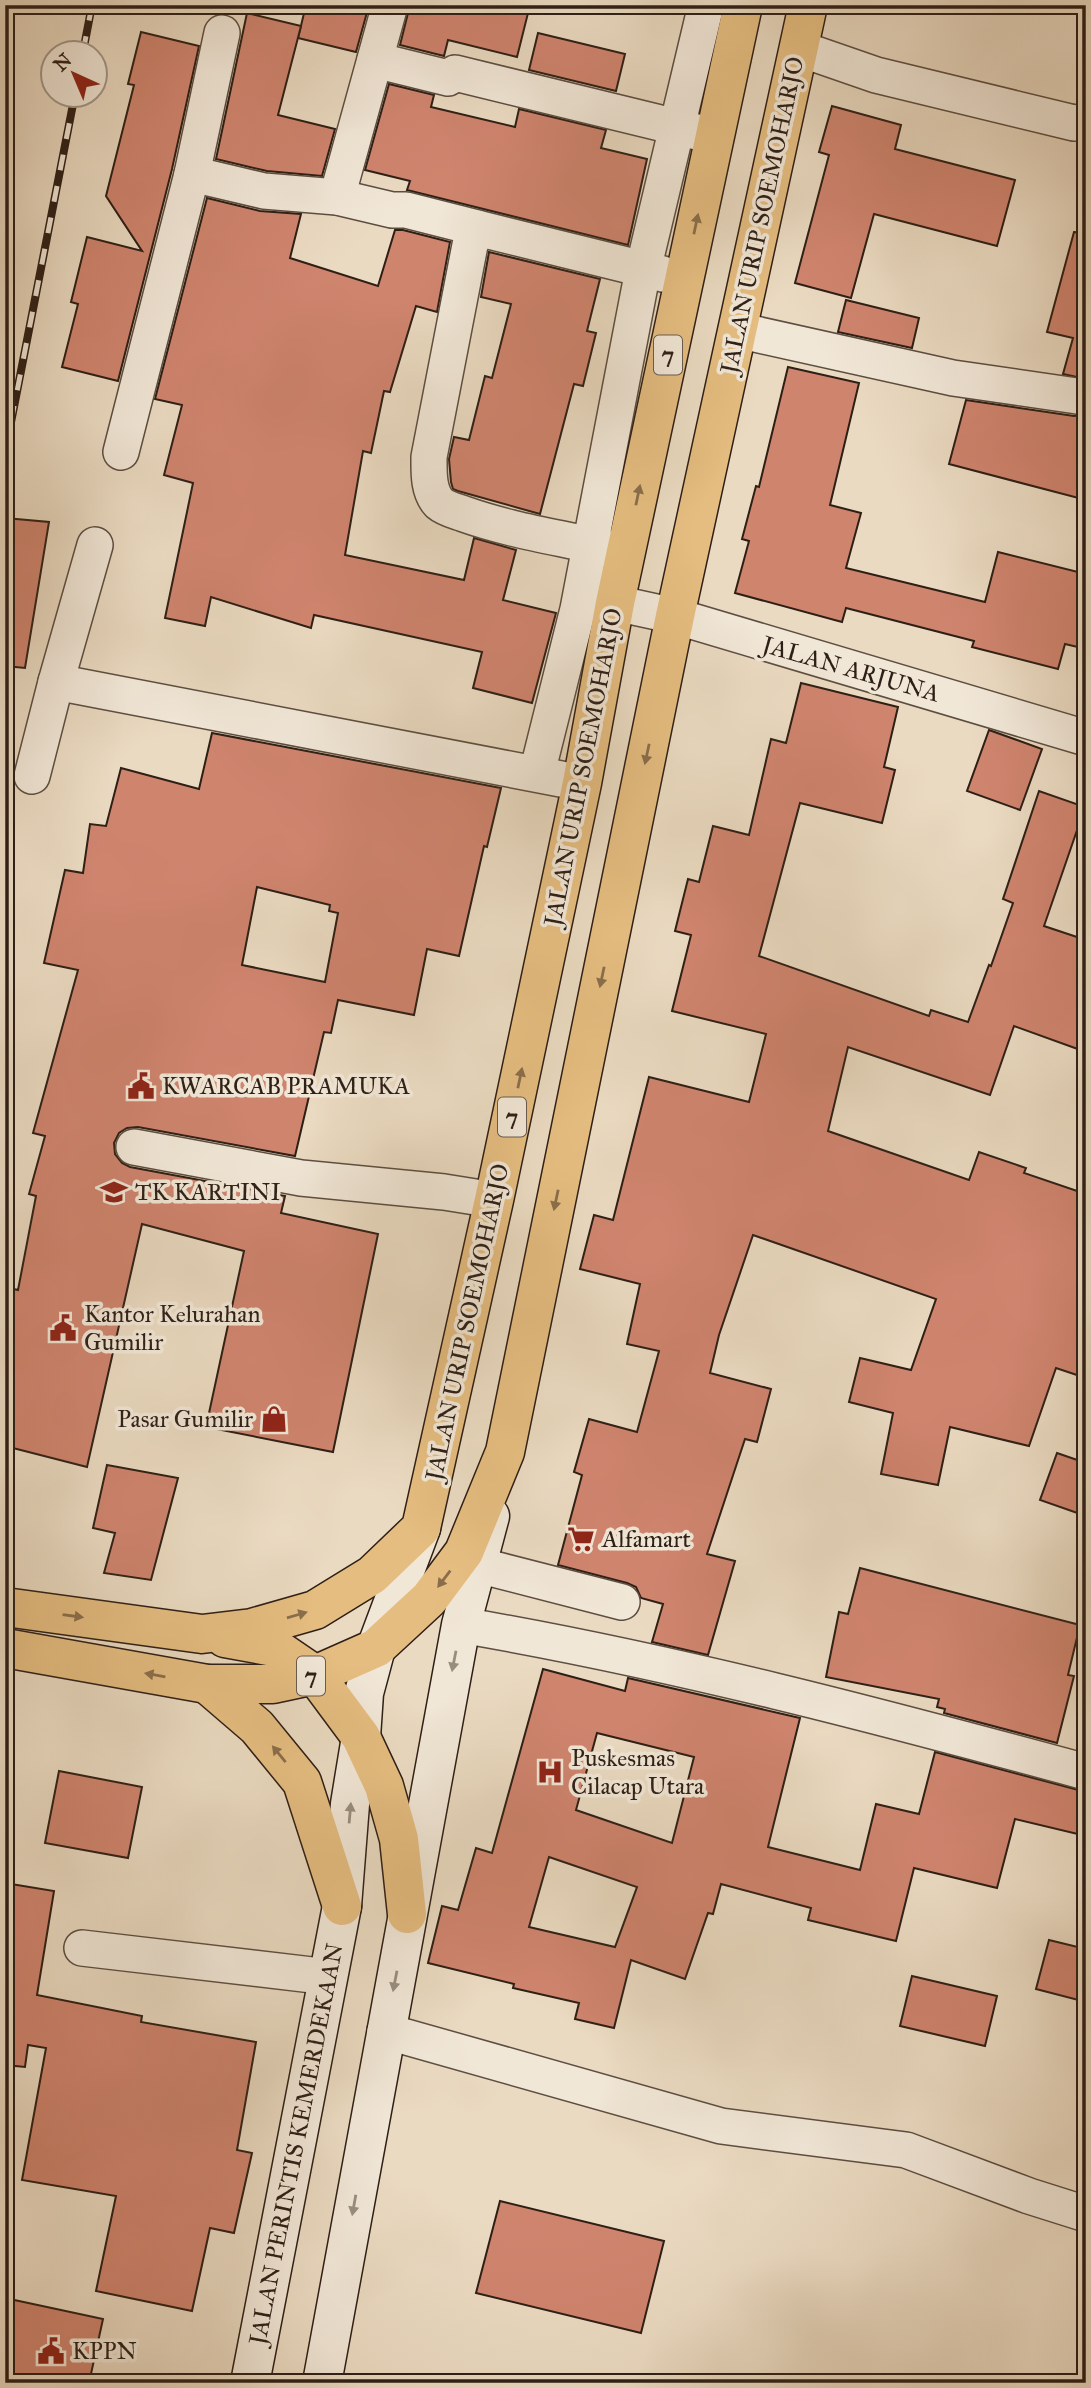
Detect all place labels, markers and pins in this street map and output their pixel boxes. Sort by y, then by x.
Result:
public building icon: KWARCAB PRAMUKA [126,1071,156,1101]
place label: KWARCAB PRAMUKA [162,1071,410,1101]
school or university icon: TK KARTINI [99,1177,129,1207]
place label: TK KARTINI [135,1177,281,1207]
place label: Kantor Kelurahan Gumilir [84,1299,260,1357]
public building icon: Kantor Kelurahan Gumilir [48,1313,78,1343]
place label: Pasar Gumilir [117,1404,253,1434]
shop icon: Pasar Gumilir [259,1404,289,1434]
supermarket icon: Alfamart [566,1524,596,1554]
place label: Alfamart [601,1524,691,1554]
place label: Puskesmas Cilacap Utara [571,1743,705,1801]
hospital icon: Puskesmas Cilacap Utara [535,1757,565,1787]
public building icon: KPPN [36,2336,66,2366]
place label: KPPN [72,2336,137,2366]

